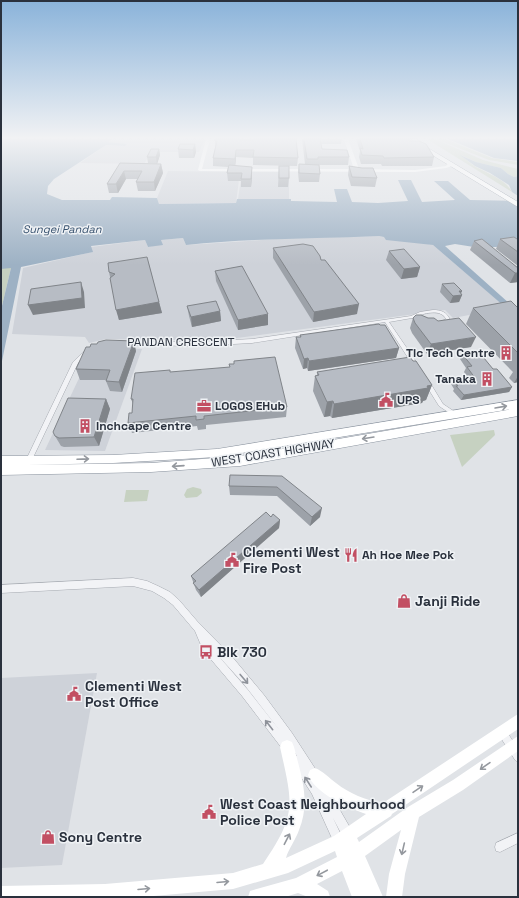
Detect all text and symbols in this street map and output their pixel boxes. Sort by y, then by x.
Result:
water label: Sungei Pandan [22,222,102,236]
street label: PANDAN CRESCENT [127,334,235,350]
place label: Tic Tech Centre [406,345,495,361]
building icon: Tic Tech Centre [498,345,514,361]
place label: Tanaka [435,371,476,387]
building icon: Tanaka [479,371,495,387]
public building icon: UPS [378,392,394,408]
place label: UPS [397,392,420,408]
office icon: LOGOS EHub [196,398,212,414]
place label: LOGOS EHub [215,398,286,414]
one-way arrow [494,402,507,410]
building icon: Inchcape Centre [77,418,93,434]
place label: Inchcape Centre [96,418,191,434]
one-way arrow [362,434,375,442]
street label: WEST COAST HIGHWAY [210,435,337,471]
one-way arrow [76,456,89,463]
one-way arrow [172,462,185,469]
place label: Clementi West Fire Post [243,543,340,577]
restaurant icon: Ah Hoe Mee Pok [343,547,359,563]
place label: Ah Hoe Mee Pok [362,547,454,563]
public building icon: Clementi West Fire Post [224,552,240,568]
place label: Janji Ride [415,592,480,610]
shop icon: Janji Ride [396,593,412,609]
place label: Blk 730 [217,643,267,661]
bus stop icon: Blk 730 [198,644,214,660]
one-way arrow [239,673,248,684]
place label: Clementi West Post Office [85,677,182,711]
public building icon: Clementi West Post Office [66,686,82,702]
one-way arrow [264,720,273,731]
one-way arrow [480,762,491,770]
one-way arrow [304,776,312,788]
one-way arrow [412,785,423,793]
place label: West Coast Neighbourhood Police Post [220,795,406,829]
public building icon: West Coast Neighbourhood Police Post [201,804,217,820]
place label: Sony Centre [59,828,142,846]
shop icon: Sony Centre [40,829,56,845]
one-way arrow [284,833,292,845]
one-way arrow [398,842,406,855]
one-way arrow [317,870,329,877]
one-way arrow [216,878,229,886]
one-way arrow [137,885,150,892]

